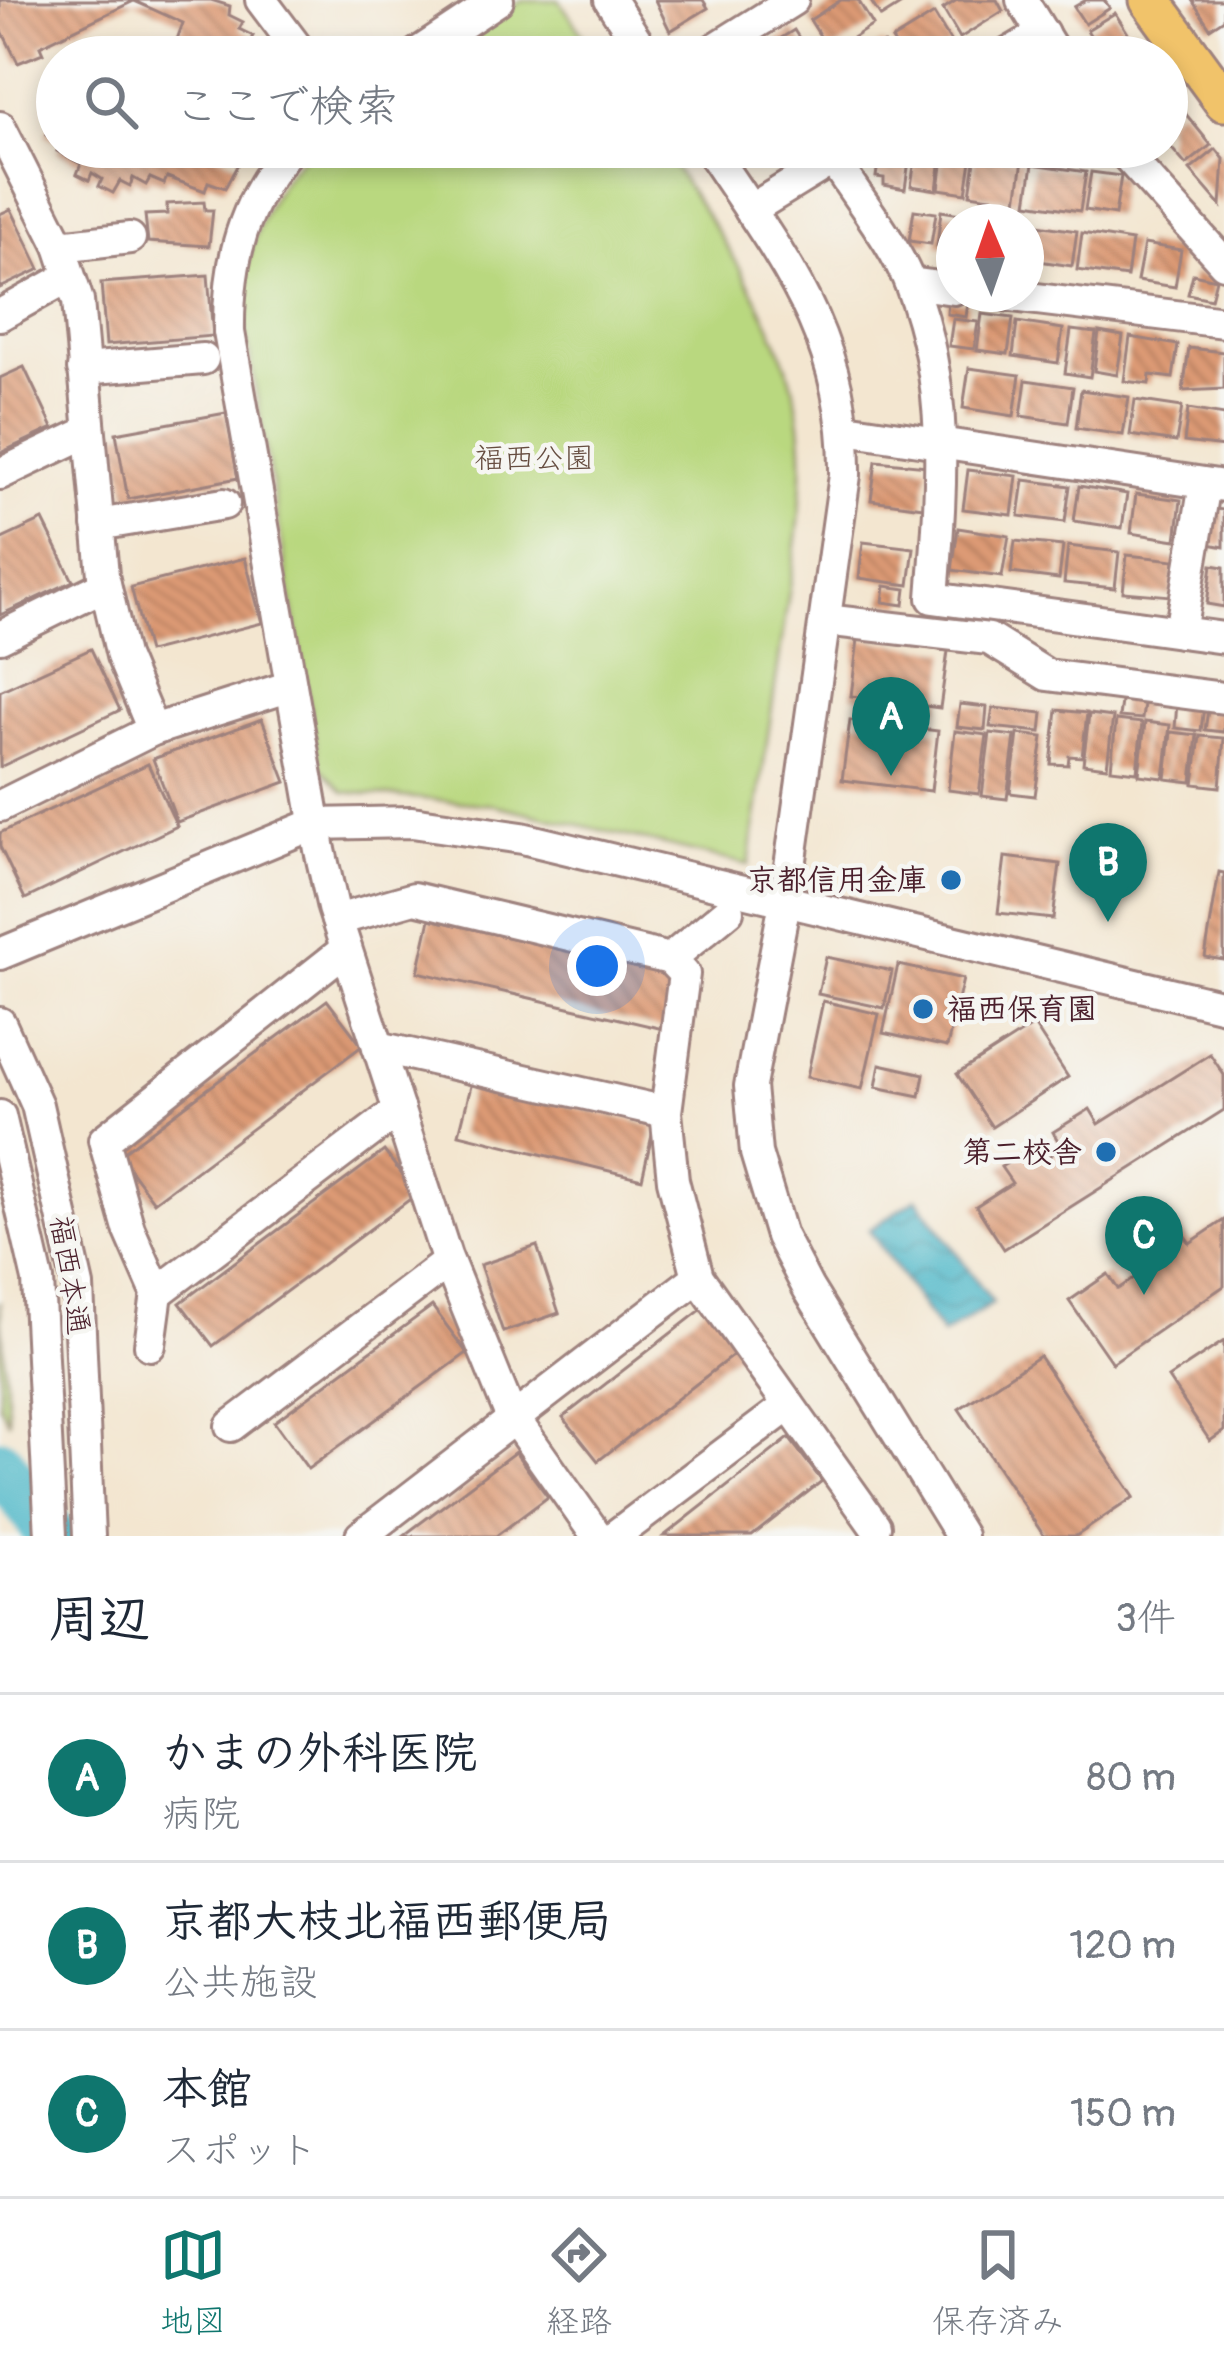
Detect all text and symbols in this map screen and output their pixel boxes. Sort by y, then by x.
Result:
search box [36,36,1188,168]
icon: search [78,69,144,135]
text: ここで検索 [174,79,399,135]
north arrow [936,204,1044,312]
park label: 福西公園 [474,440,594,477]
pin: A [852,677,930,776]
pin: B [1069,823,1147,922]
place label: 京都信用金庫 [747,862,927,899]
marker: 京都信用金庫 [938,867,964,893]
your location [567,936,627,996]
place label: 福西保育園 [947,991,1097,1028]
marker: 福西保育園 [910,996,936,1022]
place label: 第二校舎 [962,1134,1082,1171]
marker: 第二校舎 [1093,1139,1119,1165]
pin: C [1105,1196,1183,1295]
street label: 福西本通 [42,1213,97,1337]
text: 周辺 [48,1588,150,1652]
text: 3件 [1115,1594,1176,1643]
text: かまの外科医院 [162,1726,477,1782]
text: A [74,1753,100,1802]
text: 80 m [1087,1753,1176,1802]
text: 病院 [162,1790,240,1839]
text: 京都大枝北福西郵便局 [162,1894,612,1950]
text: B [76,1921,98,1970]
text: 120 m [1069,1921,1176,1970]
text: 公共施設 [162,1958,318,2007]
text: 本館 [162,2062,252,2118]
text: C [75,2089,99,2138]
text: 150 m [1070,2089,1176,2138]
text: スポット [162,2126,318,2175]
tab: 地図 [160,2222,226,2342]
tab: 経路 [546,2222,612,2342]
tab: 保存済み [932,2222,1064,2342]

